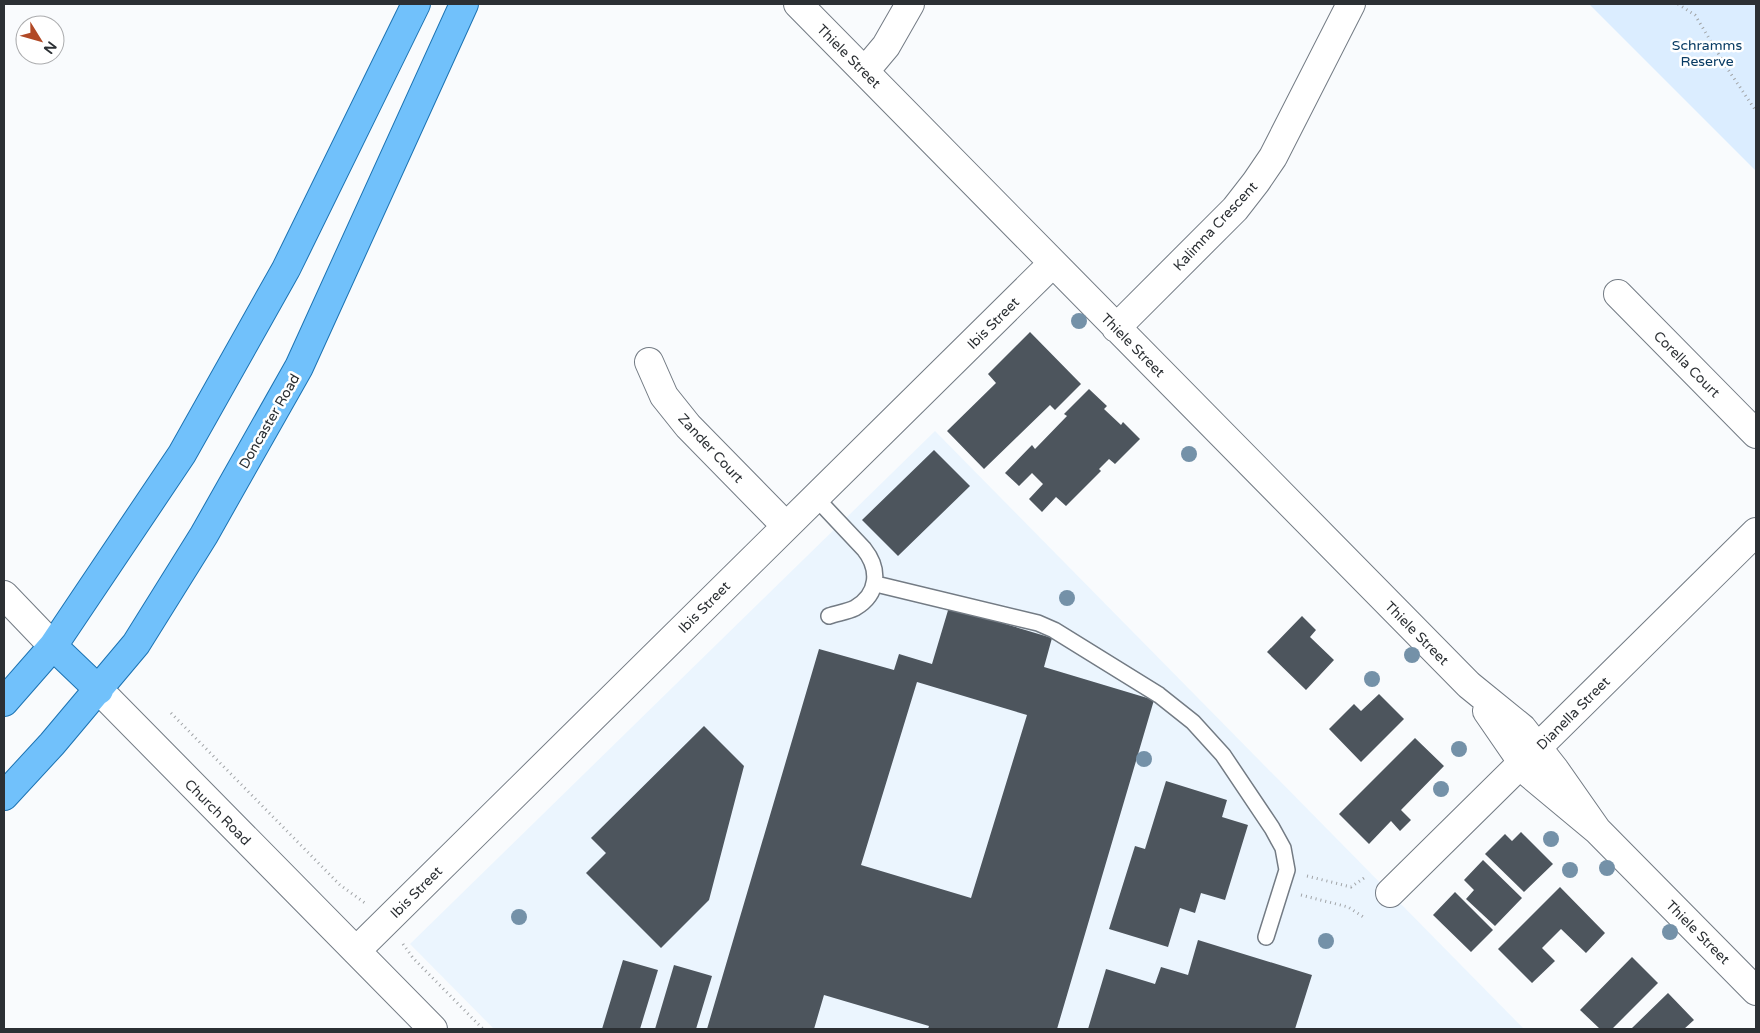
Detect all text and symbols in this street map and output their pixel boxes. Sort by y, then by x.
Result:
north arrow [15,15,65,65]
street label: Thiele Street [813,21,885,92]
park label: Schramms Reserve [1672,37,1742,70]
text: N [40,38,60,57]
street label: Kalimna Crescent [1170,178,1261,274]
street label: Ibis Street [964,293,1023,353]
street label: Thiele Street [1097,310,1169,381]
street label: Corella Court [1650,328,1724,402]
street label: Doncaster Road [235,371,303,472]
street label: Zander Court [674,410,747,487]
street label: Ibis Street [675,577,734,637]
street label: Thiele Street [1381,598,1453,669]
street label: Dianella Street [1533,673,1614,754]
street label: Church Road [181,776,254,849]
street label: Ibis Street [387,862,446,922]
street label: Thiele Street [1662,897,1734,968]

